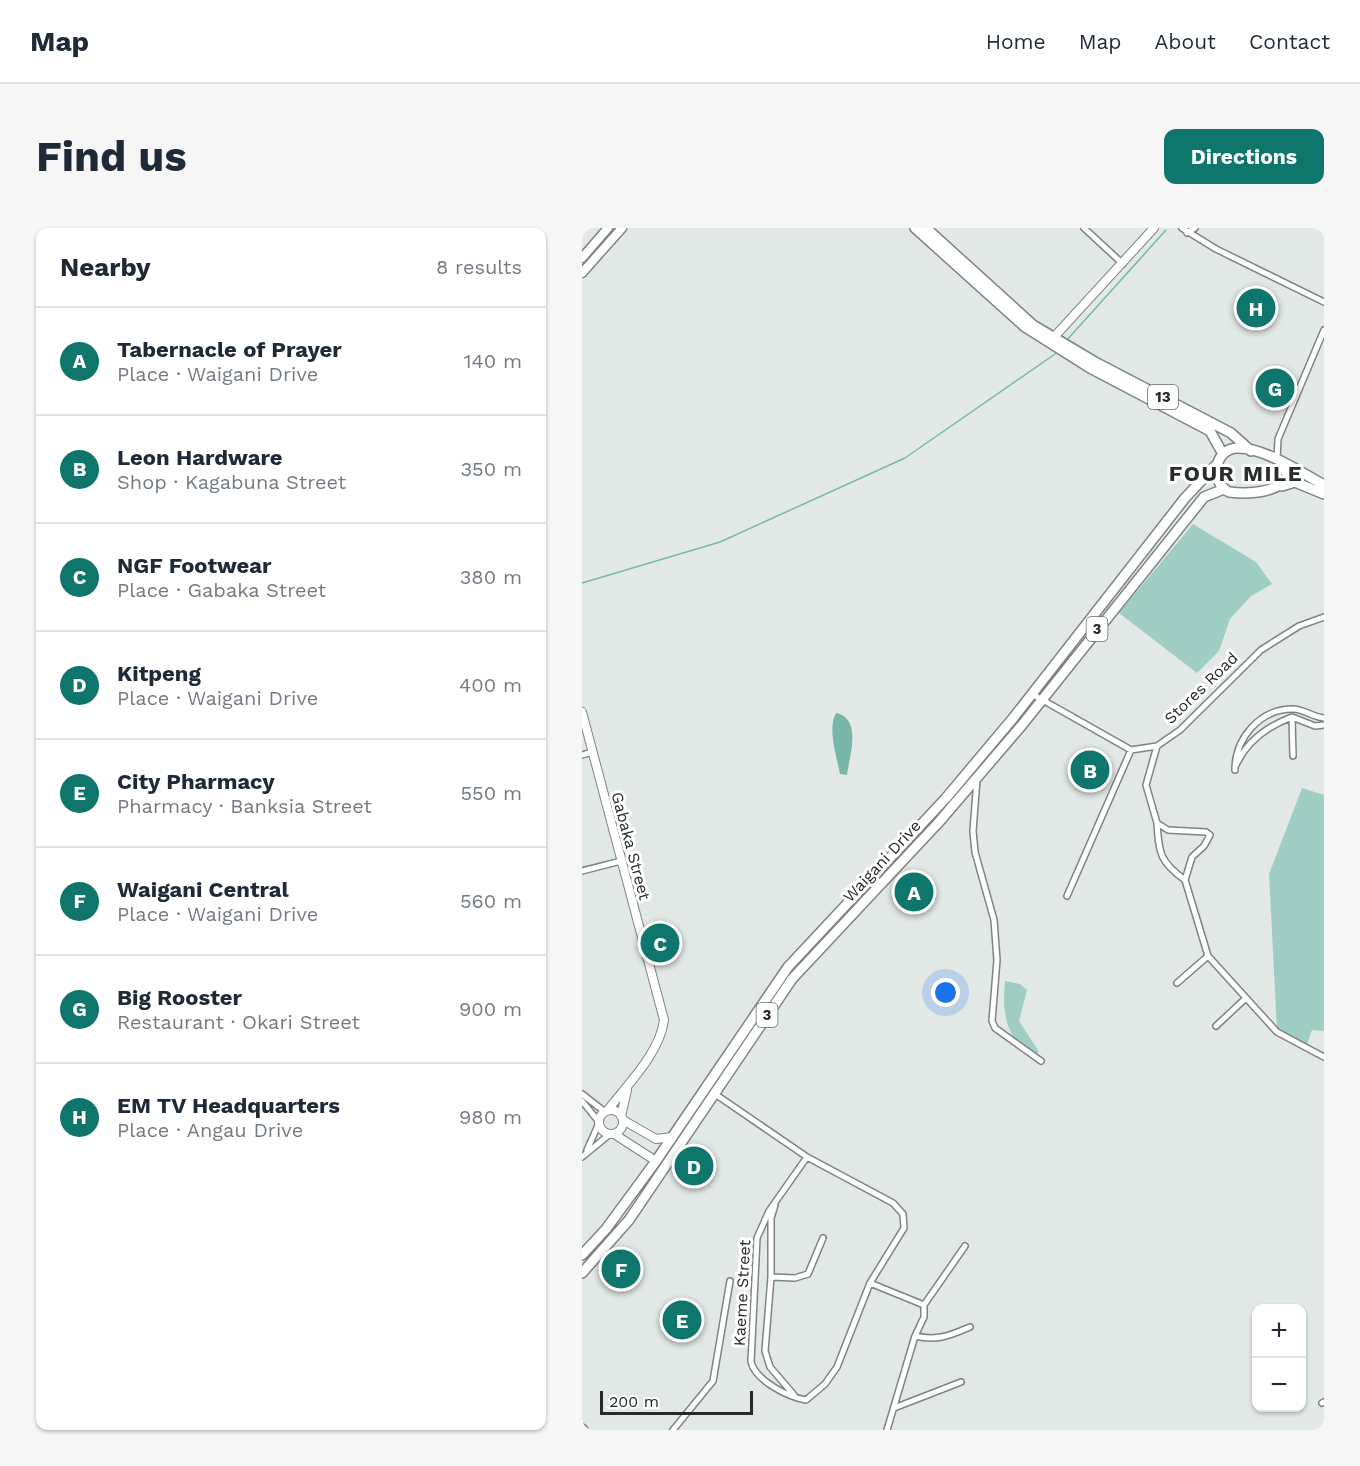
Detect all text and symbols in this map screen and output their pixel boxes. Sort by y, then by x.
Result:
text: Map [30,25,89,58]
text: Home [986,29,1046,54]
text: Map [1079,29,1122,54]
text: About [1155,29,1216,54]
text: Contact [1249,29,1330,54]
button: Directions [1164,129,1324,184]
text: Find us [36,132,187,181]
text: Nearby [60,252,151,282]
text: 8 results [436,255,522,279]
pin: H [1236,286,1276,331]
text: Tabernacle of Prayer [117,337,342,362]
text: A [73,349,86,373]
text: 140 m [464,349,522,373]
text: Place · Waigani Drive [117,362,318,386]
pin: G [1256,366,1294,410]
road number: 13 [1148,385,1178,409]
text: Leon Hardware [117,445,283,470]
text: B [73,457,86,481]
text: 350 m [460,457,522,481]
district label: FOUR MILE [1169,461,1303,486]
text: Shop · Kagabuna Street [117,470,346,494]
text: NGF Footwear [117,553,271,578]
text: C [73,565,86,589]
text: 380 m [460,565,522,589]
text: Place · Gabaka Street [117,578,326,602]
road number: 3 [1086,617,1108,641]
street label: Stores Road [1160,648,1242,728]
text: Kitpeng [117,661,201,686]
text: D [72,673,87,697]
text: 400 m [459,673,522,697]
text: Place · Waigani Drive [117,686,318,710]
pin: B [1070,748,1110,792]
text: City Pharmacy [117,769,275,794]
text: E [73,781,86,805]
text: 550 m [460,781,522,805]
street label: Gabaka Street [607,790,655,902]
text: Pharmacy · Banksia Street [117,794,372,818]
street label: Waigani Drive [839,816,925,906]
pin: A [894,870,934,914]
text: Waigani Central [117,877,289,902]
text: F [73,889,86,913]
text: 560 m [460,889,522,913]
text: Place · Waigani Drive [117,902,318,926]
pin: C [640,920,680,966]
your location [931,978,960,1007]
text: Big Rooster [117,985,242,1010]
text: G [72,997,87,1021]
text: 900 m [459,997,522,1021]
road number: 3 [756,1003,777,1027]
text: Restaurant · Okari Street [117,1010,360,1034]
text: EM TV Headquarters [117,1093,340,1118]
text: H [72,1105,87,1129]
text: 980 m [459,1105,522,1129]
text: Place · Angau Drive [117,1118,303,1142]
pin: D [674,1144,714,1188]
street label: Kaeme Street [730,1239,754,1347]
pin: F [602,1246,640,1292]
pin: E [662,1298,702,1342]
map controls [1252,1304,1306,1412]
button: + [1252,1304,1306,1358]
button: − [1252,1358,1306,1412]
scale bar [600,1388,753,1416]
text: 200 m [609,1392,659,1411]

